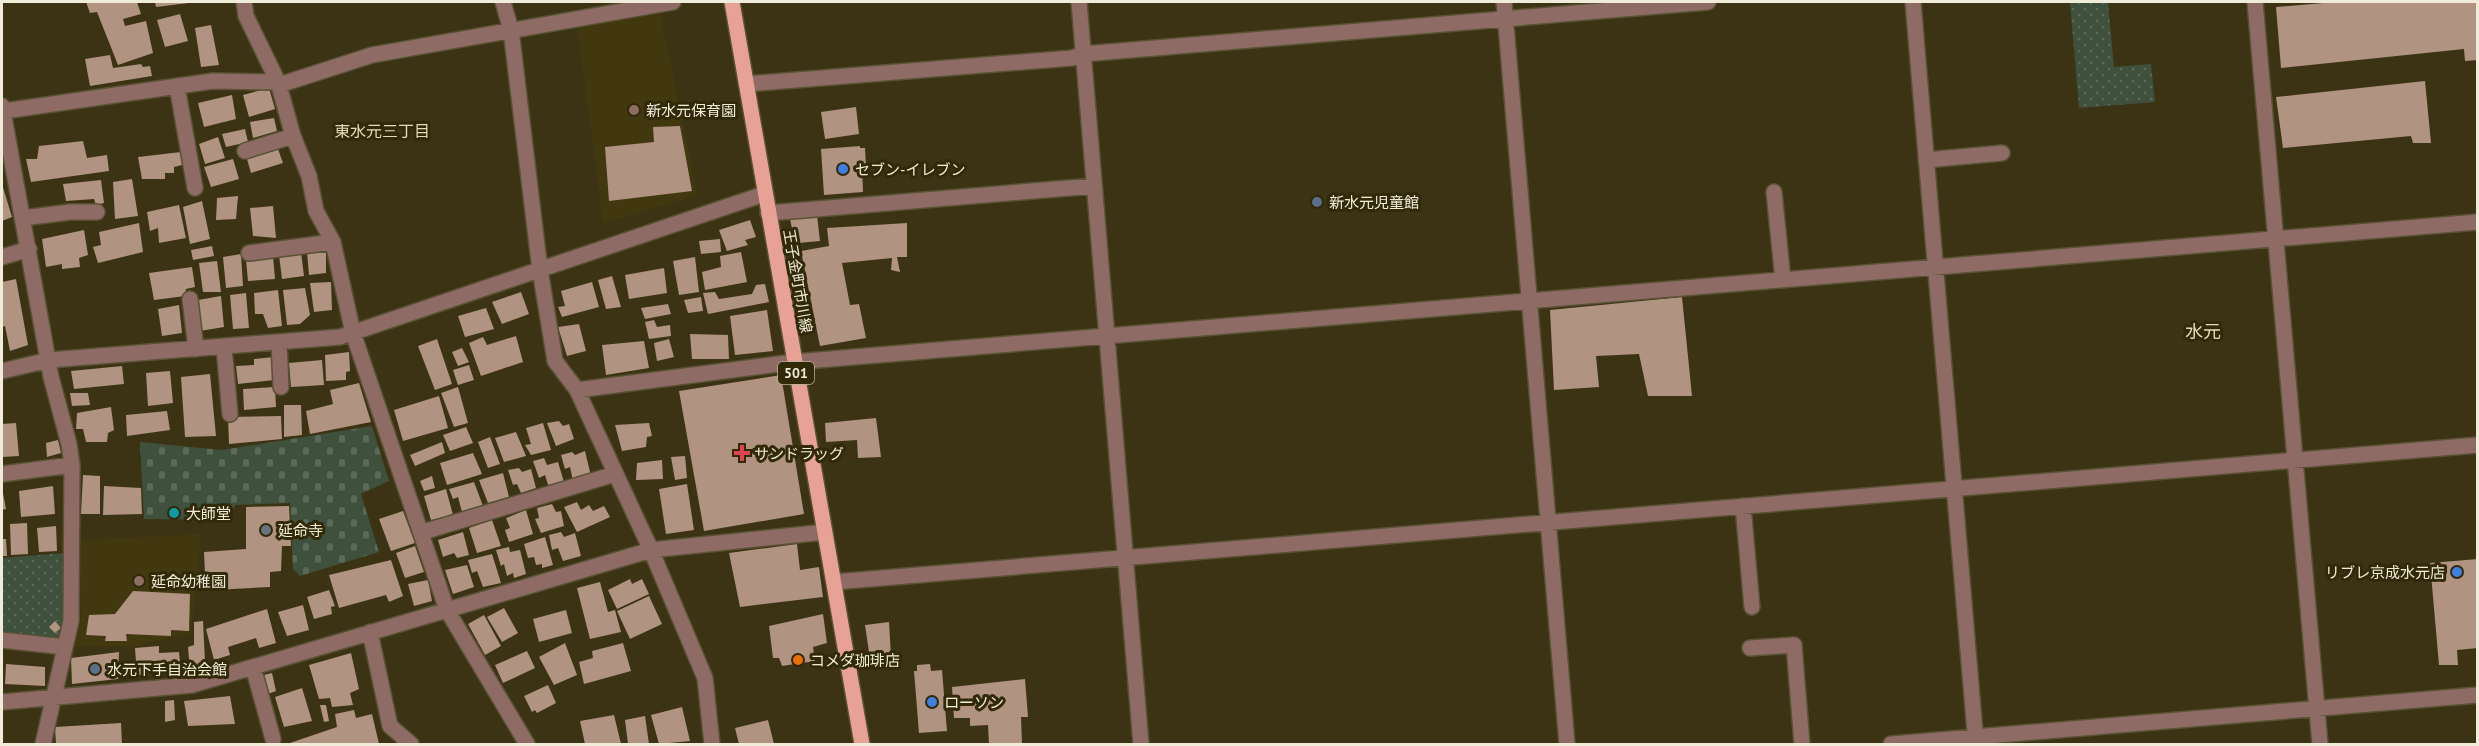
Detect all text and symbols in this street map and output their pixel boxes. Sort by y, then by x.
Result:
place label: 新水元保育園 [646,101,736,120]
marker: 新水元保育園 [627,103,641,117]
district label: 東水元三丁目 [334,121,430,141]
place label: セブン-イレブン [855,160,965,179]
marker: セブン-イレブン [836,162,850,176]
place label: 新水元児童館 [1329,193,1419,212]
marker: 新水元児童館 [1310,195,1324,209]
street label: 王子金町市川線 [780,228,816,334]
district label: 水元 [2185,320,2221,343]
road number: 501 [778,362,814,384]
place label: サンドラッグ [754,444,844,463]
marker: サンドラッグ [735,446,749,460]
place label: 大師堂 [186,504,231,523]
marker: 大師堂 [167,506,181,520]
place label: 延命寺 [278,521,323,540]
marker: 延命寺 [259,523,273,537]
place label: リブレ京成水元店 [2325,563,2445,582]
marker: リブレ京成水元店 [2450,565,2464,579]
place label: 延命幼稚園 [151,572,226,591]
marker: 延命幼稚園 [132,574,146,588]
place label: コメダ珈琲店 [810,651,900,670]
marker: コメダ珈琲店 [791,653,805,667]
place label: 水元下手自治会館 [107,660,227,679]
marker: 水元下手自治会館 [88,662,102,676]
place label: ローソン [944,693,1004,712]
marker: ローソン [925,695,939,709]

